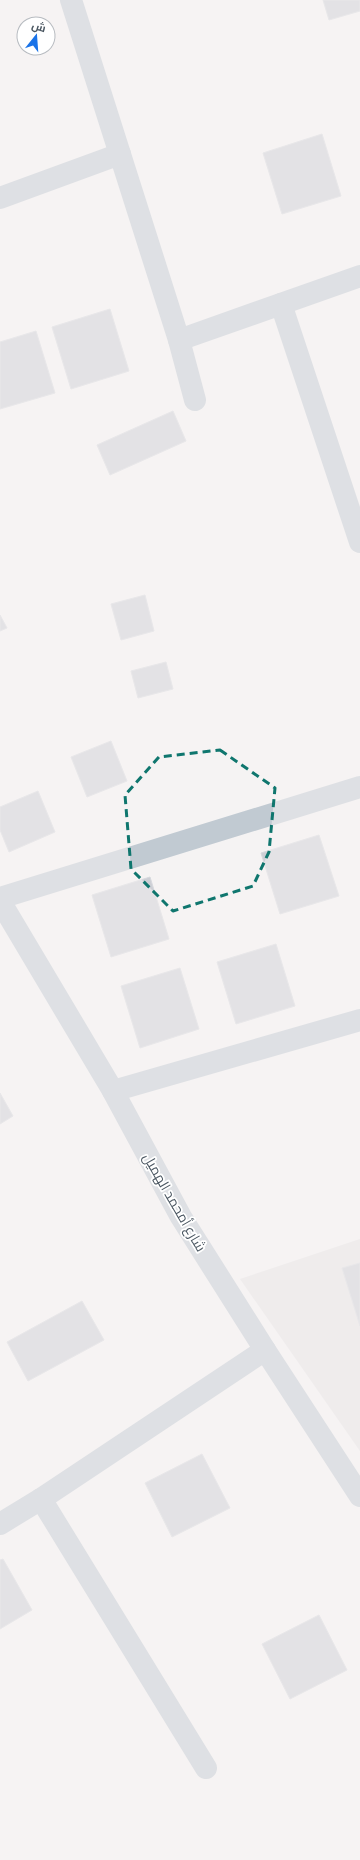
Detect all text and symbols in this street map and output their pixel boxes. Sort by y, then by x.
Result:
north arrow [16,16,56,56]
text: ش [30,18,48,35]
street label: شارع أمحمد الهميل [139,1150,210,1255]

